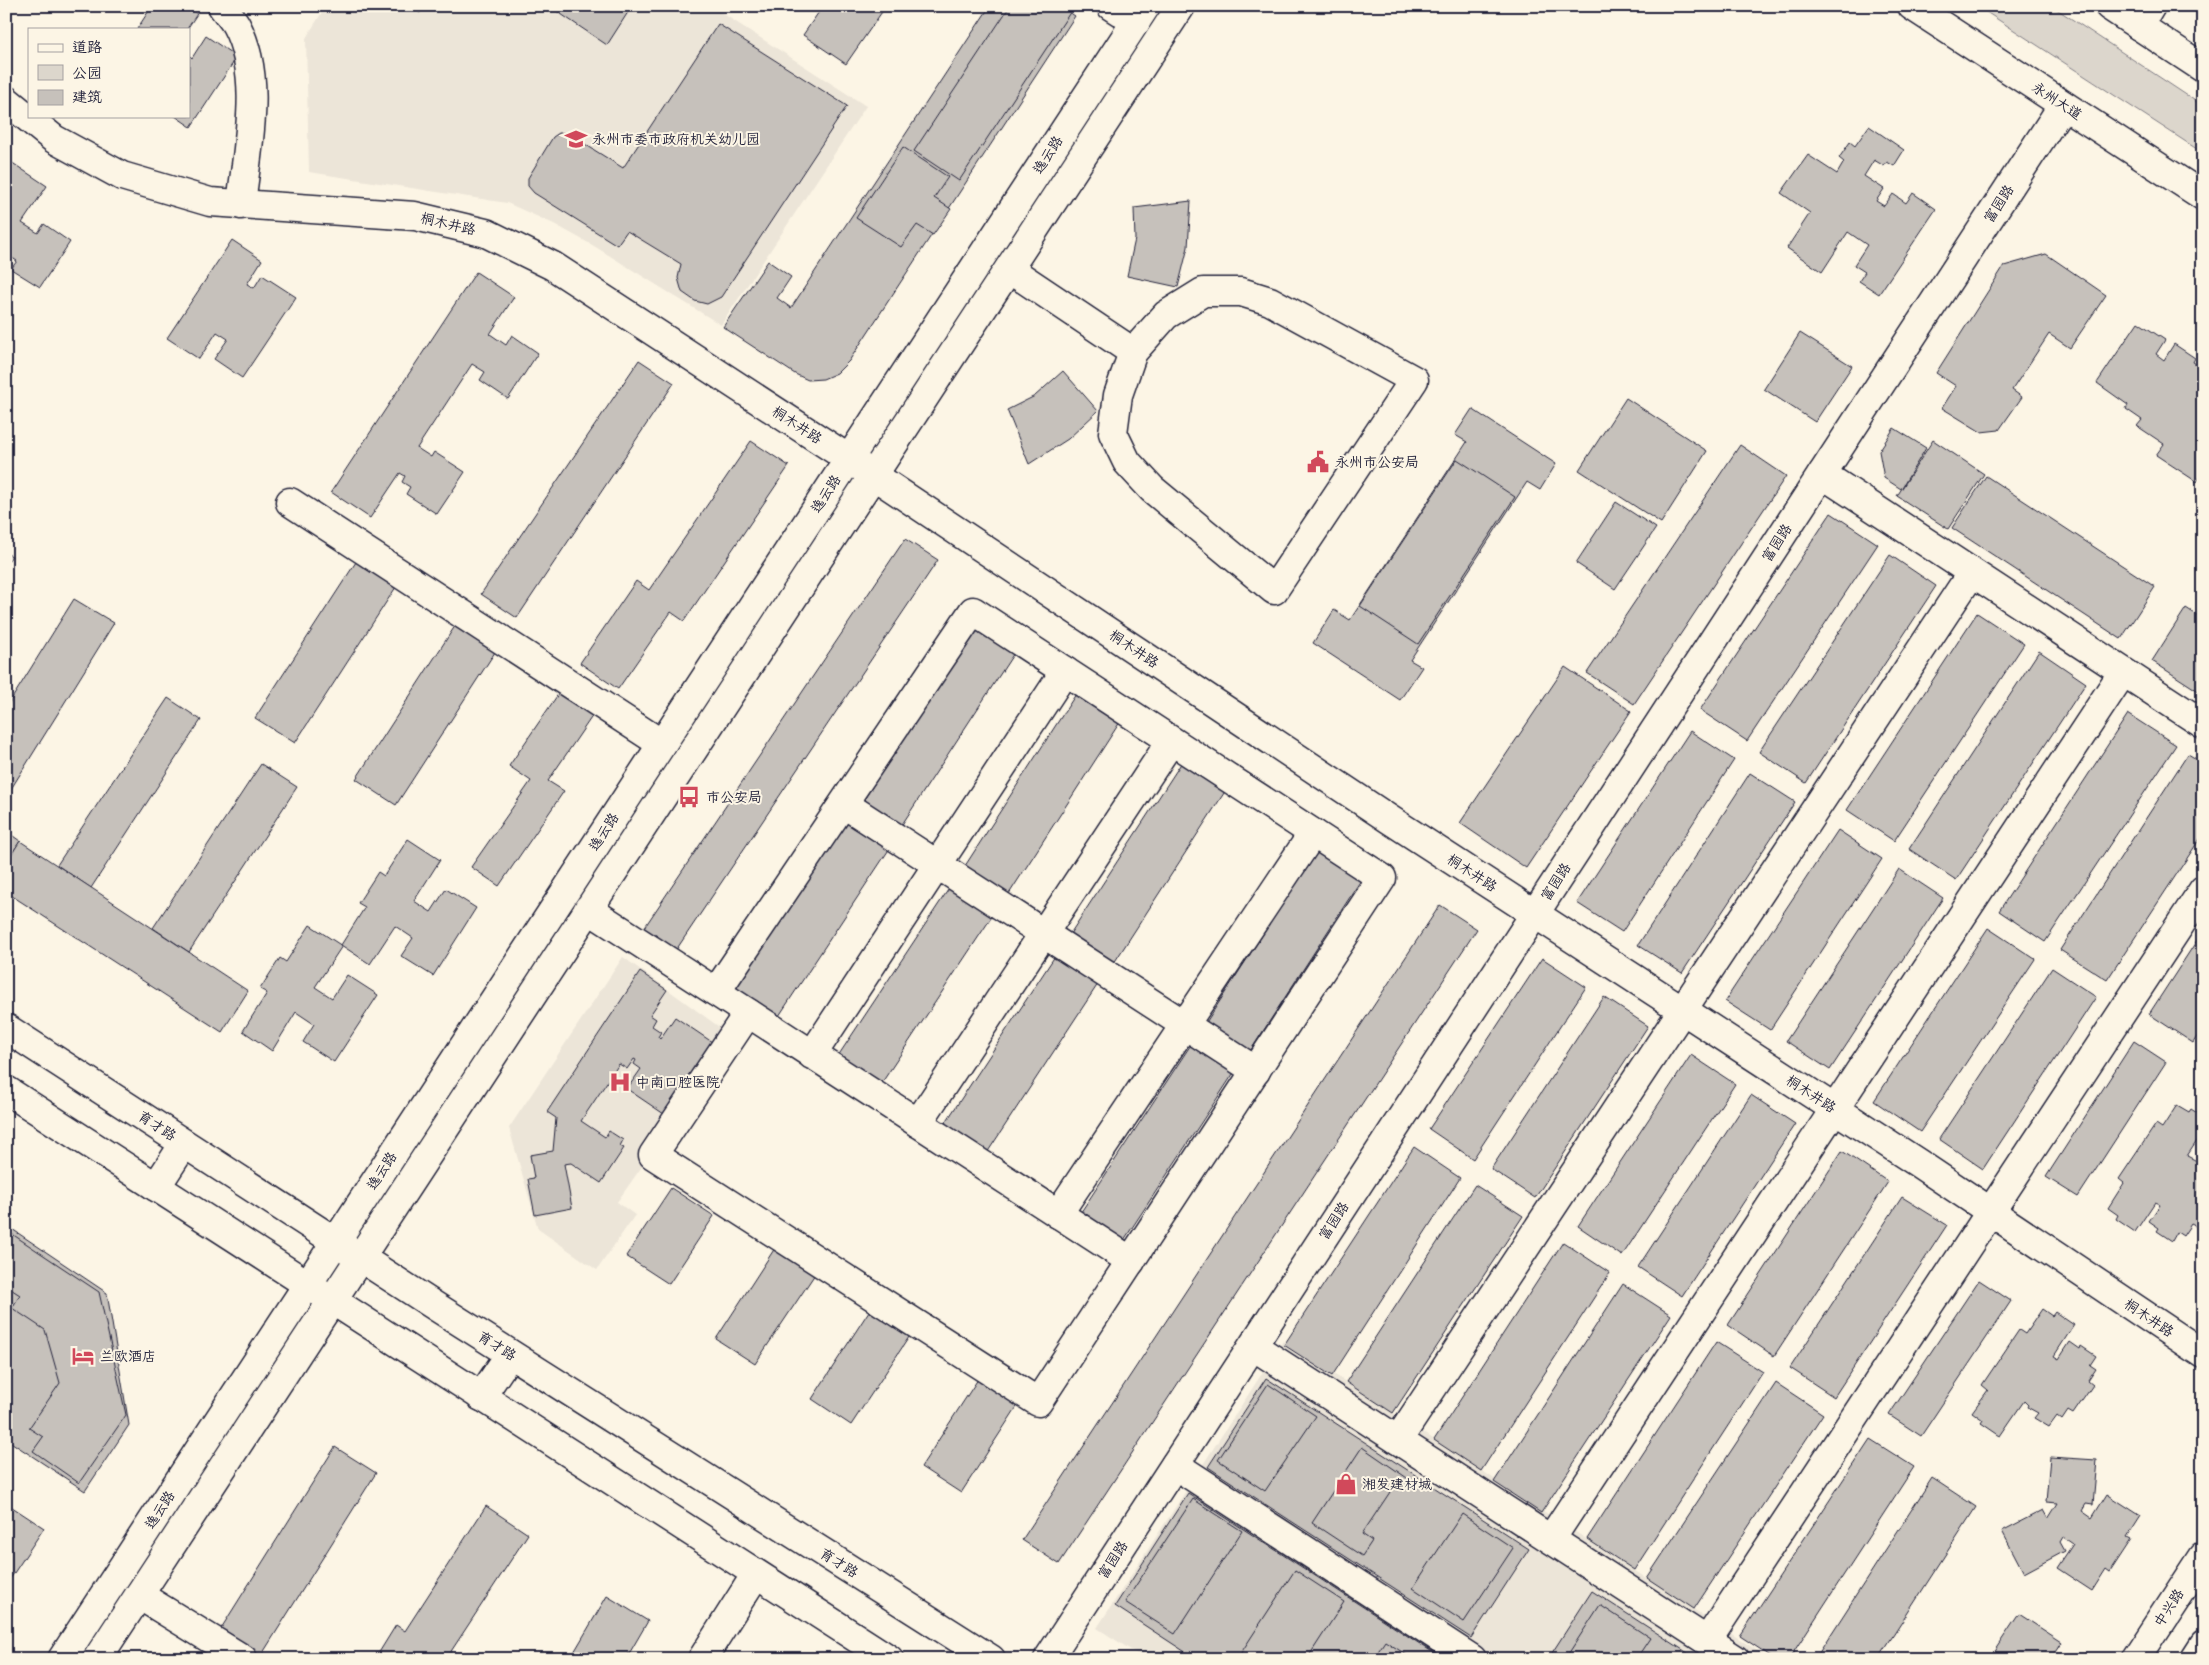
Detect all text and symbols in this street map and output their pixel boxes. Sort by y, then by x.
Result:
legend [28,28,190,118]
text: 道路 [72,38,102,57]
text: 公园 [72,64,102,83]
street label: 永州大道 [2029,79,2085,123]
text: 建筑 [72,88,102,107]
school or university icon: 永州市委市政府机关幼儿园 [563,126,589,152]
place label: 永州市委市政府机关幼儿园 [592,131,760,148]
street label: 逸云路 [1029,133,1067,177]
street label: 富园路 [1980,182,2018,226]
street label: 桐木井路 [419,209,477,239]
street label: 桐木井路 [769,403,825,447]
public building icon: 永州市公安局 [1305,449,1331,475]
place label: 永州市公安局 [1335,454,1419,471]
street label: 逸云路 [807,472,845,516]
street label: 富园路 [1758,521,1796,565]
street label: 桐木井路 [1106,626,1162,672]
bus stop icon: 市公安局 [676,784,702,810]
place label: 市公安局 [706,789,762,806]
street label: 逸云路 [585,810,623,854]
street label: 桐木井路 [1444,851,1500,895]
street label: 富园路 [1537,860,1575,904]
hospital icon: 中南口腔医院 [607,1069,633,1095]
street label: 桐木井路 [1783,1072,1839,1116]
place label: 中南口腔医院 [636,1074,720,1091]
street label: 育才路 [135,1107,179,1145]
street label: 逸云路 [363,1149,401,1193]
street label: 富园路 [1315,1199,1353,1243]
street label: 桐木井路 [2121,1295,2177,1341]
street label: 育才路 [475,1328,519,1364]
hotel icon: 兰欧酒店 [70,1343,96,1369]
place label: 兰欧酒店 [100,1348,156,1365]
shop icon: 湘发建材城 [1333,1471,1359,1497]
place label: 湘发建材城 [1362,1476,1432,1493]
street label: 逸云路 [141,1488,179,1532]
street label: 富园路 [1094,1538,1132,1582]
street label: 育才路 [817,1545,861,1581]
street label: 中兴路 [2150,1586,2188,1630]

